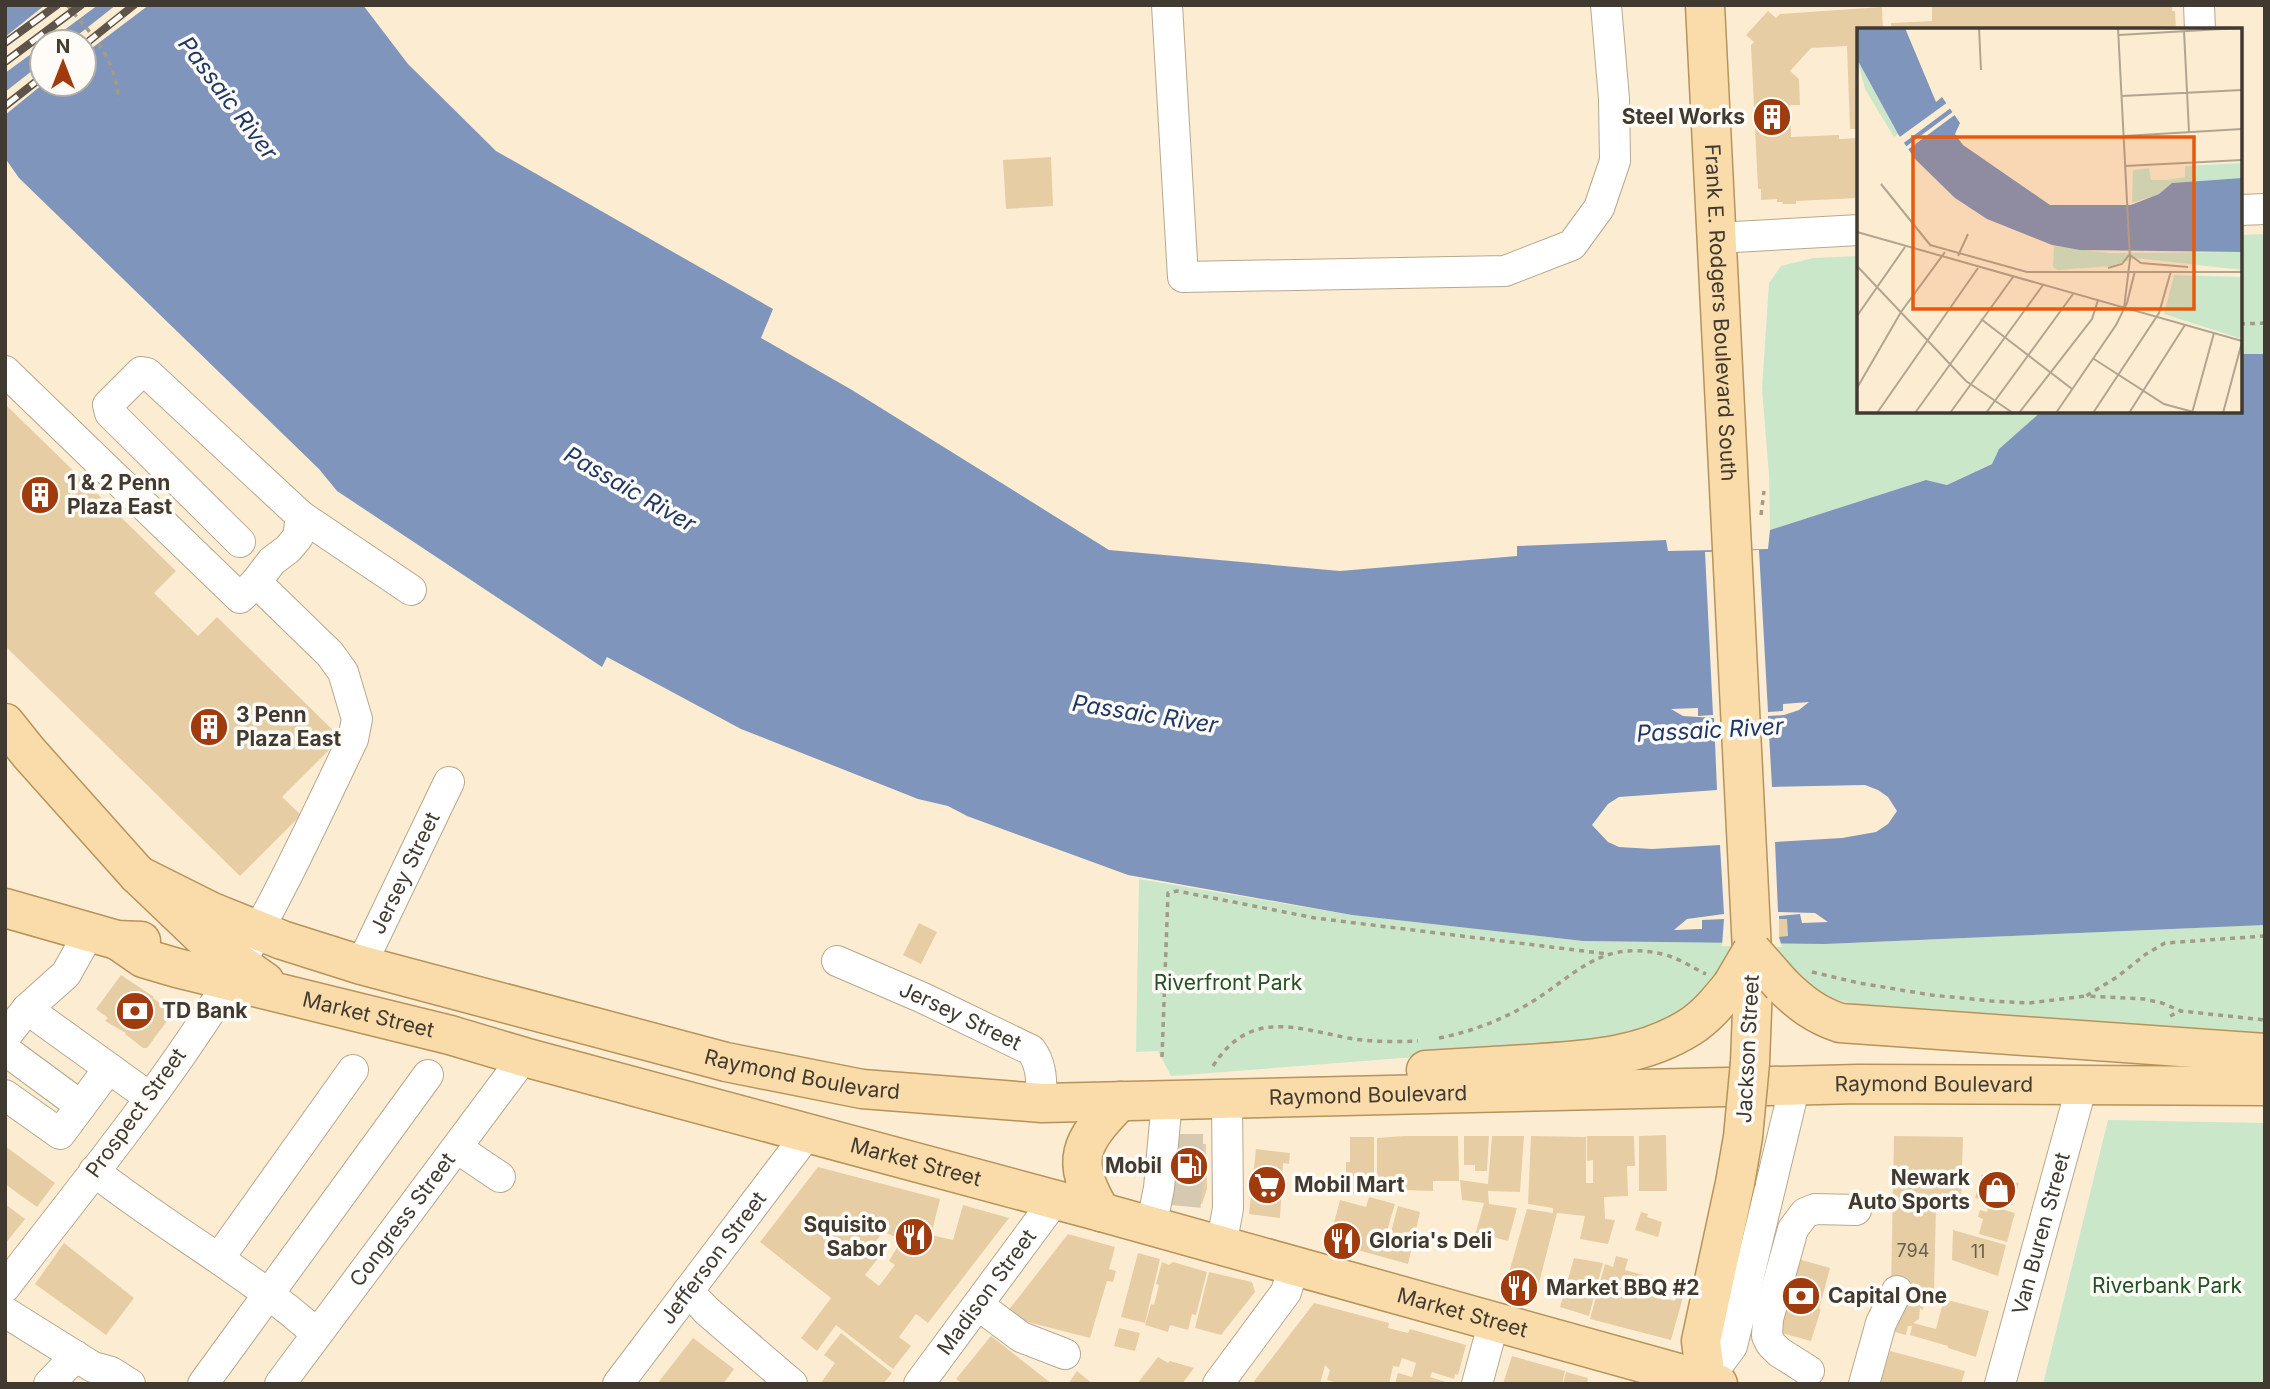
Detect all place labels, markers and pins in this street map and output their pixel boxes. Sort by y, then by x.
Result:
building icon: Steel Works [1751,96,1793,138]
place label: Steel Works [1622,104,1745,129]
place label: 1 & 2 Penn Plaza East [67,470,172,519]
building icon: 1 & 2 Penn Plaza East [19,474,61,516]
place label: 3 Penn Plaza East [236,702,341,751]
building icon: 3 Penn Plaza East [188,706,230,748]
bank icon: TD Bank [114,990,156,1032]
place label: TD Bank [162,998,248,1023]
fuel station icon: Mobil [1168,1145,1210,1187]
place label: Mobil [1105,1153,1162,1178]
supermarket icon: Mobil Mart [1246,1164,1288,1206]
place label: Newark Auto Sports [1848,1165,1971,1214]
shop icon: Newark Auto Sports [1976,1169,2018,1211]
place label: Mobil Mart [1294,1172,1405,1197]
place label: Squisito Sabor [803,1212,887,1261]
restaurant icon: Squisito Sabor [893,1216,935,1258]
restaurant icon: Gloria's Deli [1321,1220,1363,1262]
place label: Gloria's Deli [1369,1228,1492,1253]
restaurant icon: Market BBQ #2 [1498,1267,1540,1309]
place label: Market BBQ #2 [1546,1275,1699,1300]
bank icon: Capital One [1780,1275,1822,1317]
place label: Capital One [1828,1283,1947,1308]

